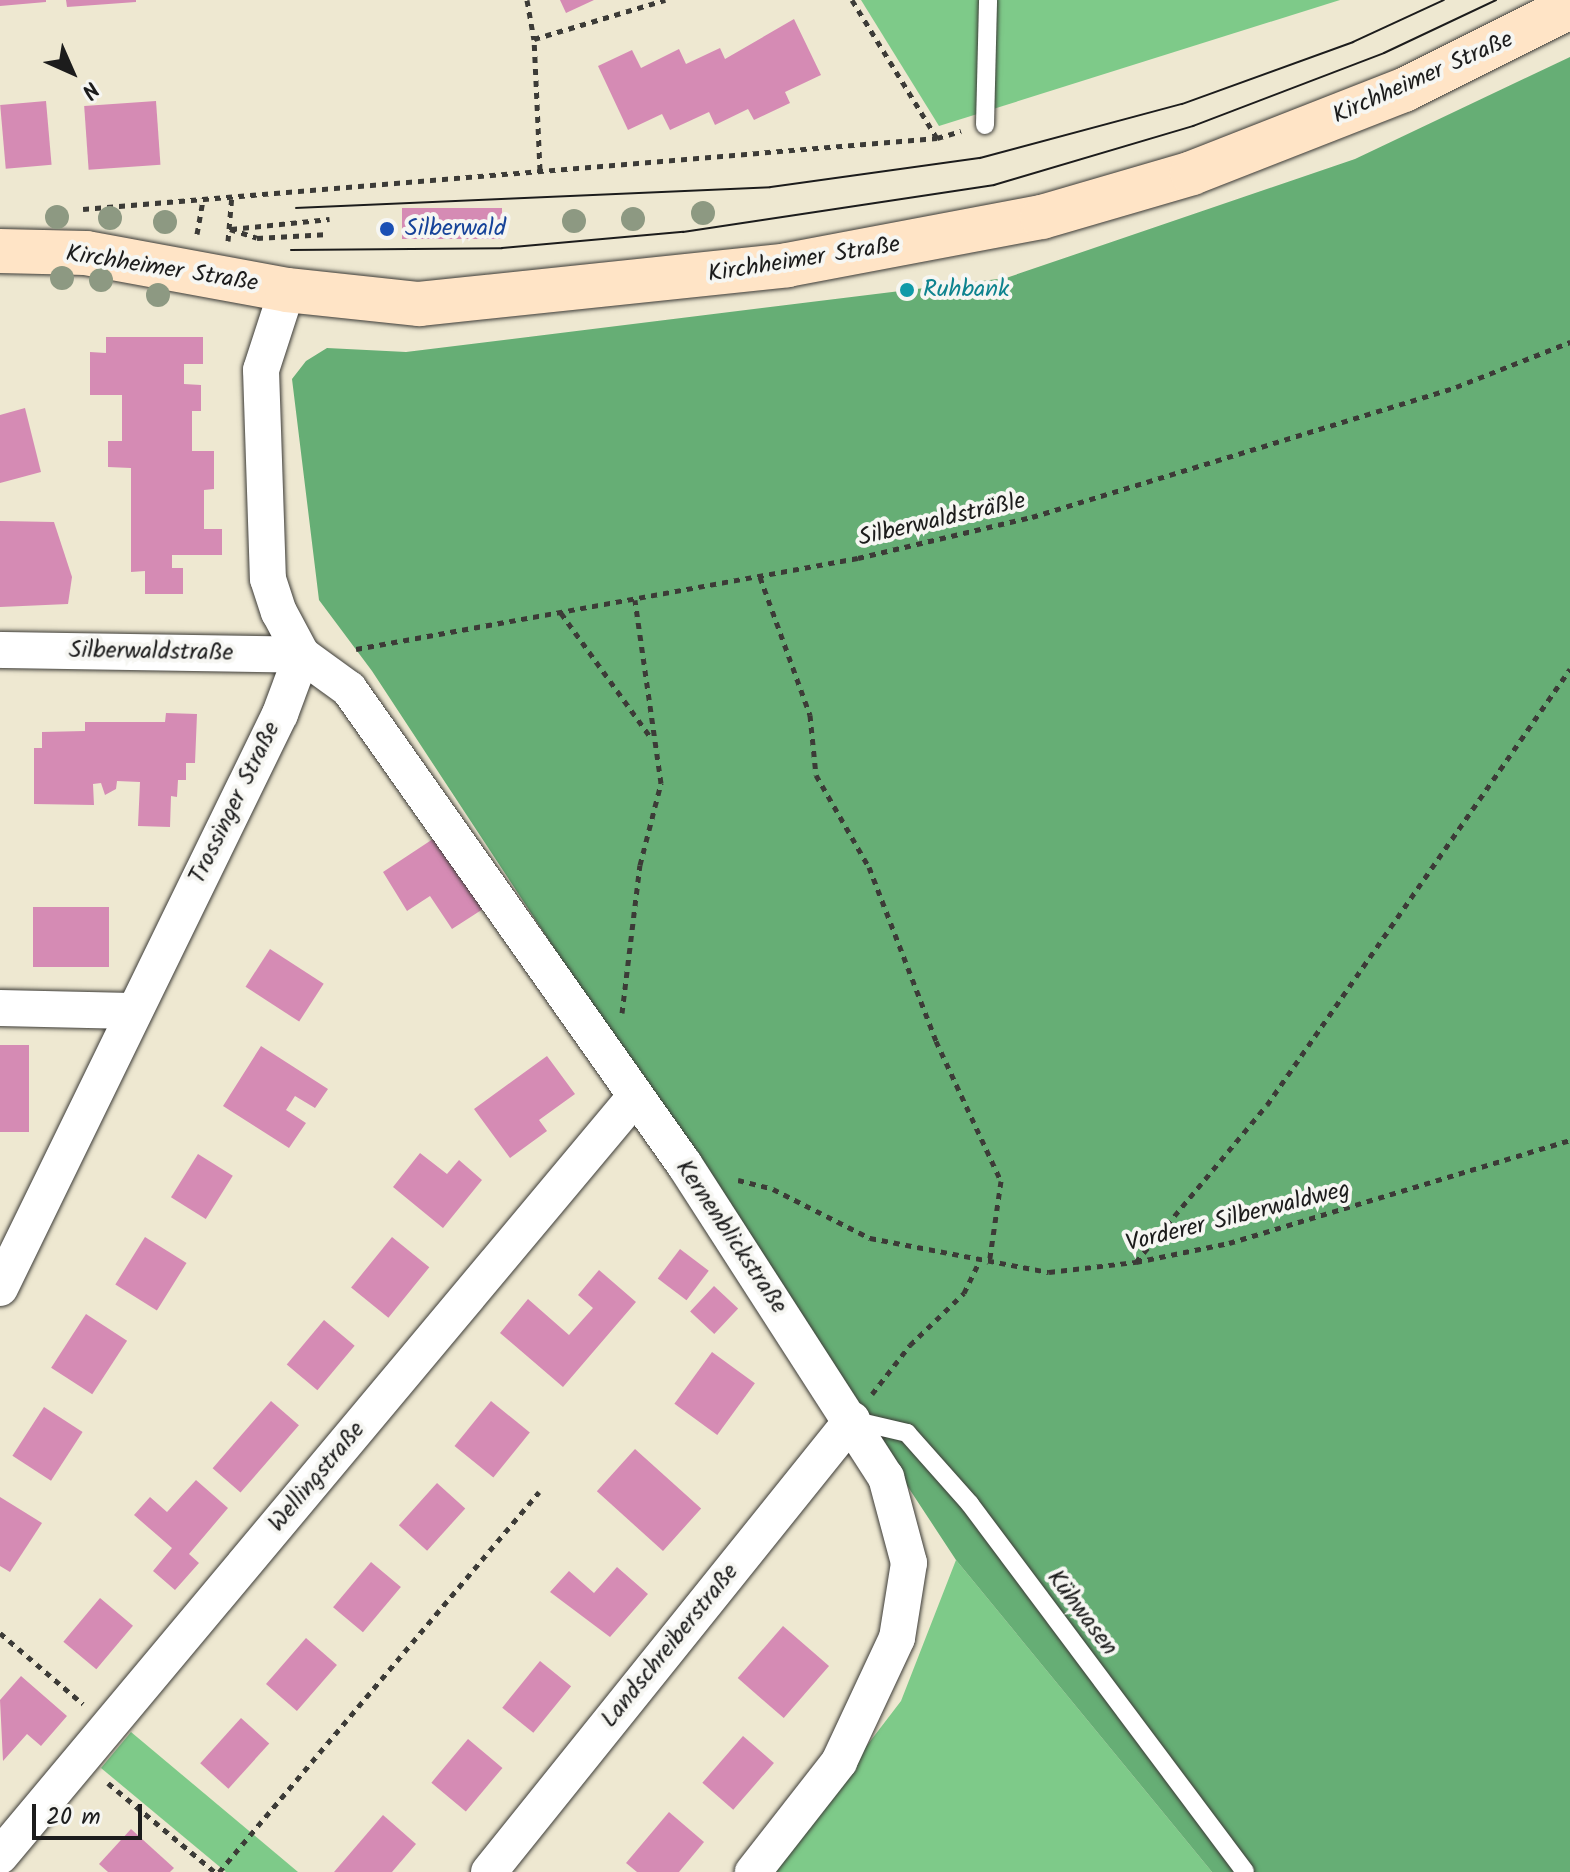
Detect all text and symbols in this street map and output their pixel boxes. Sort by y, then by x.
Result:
street label: Kirchheimer Straße [1328,25,1518,131]
north arrow [32,32,112,112]
text: N [72,72,107,107]
place label: Silberwald [405,215,506,243]
marker: Silberwald [376,218,398,240]
street label: Kirchheimer Straße [706,231,902,289]
street label: Kirchheimer Straße [64,240,260,298]
place label: Ruhbank [923,276,1009,304]
marker: Ruhbank [898,281,916,299]
street label: Silberwaldsträßle [856,487,1028,553]
street label: Silberwaldstraße [69,636,233,668]
street label: Trossinger Straße [183,717,287,889]
street label: Kernenblickstraße [669,1155,793,1319]
street label: Vorderer Silberwaldweg [1123,1175,1353,1259]
street label: Wellingstraße [263,1416,371,1538]
street label: Landschreiberstraße [595,1558,745,1734]
street label: Kühwasen [1040,1564,1124,1662]
scale bar [36,1788,146,1838]
text: 20 m [46,1798,101,1837]

